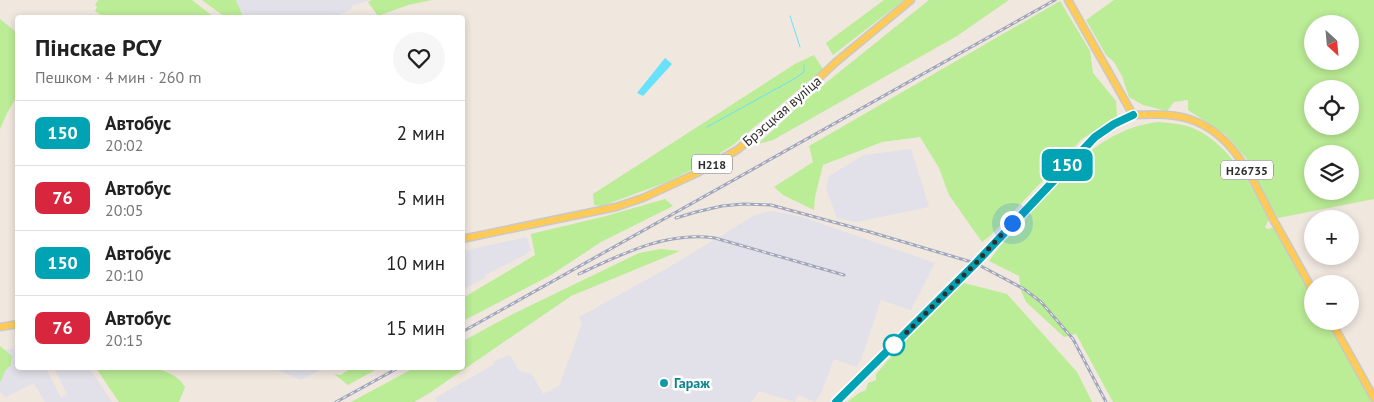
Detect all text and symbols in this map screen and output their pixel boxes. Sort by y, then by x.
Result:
north arrow [1304,15,1359,70]
map controls [1304,15,1359,330]
text: Пінскае РСУ [35,32,162,63]
button: heart [393,32,445,84]
text: Пешком · 4 мин · 260 m [35,67,202,87]
street label: Брэсцкая вуліца [739,72,825,150]
button: locate [1304,80,1359,135]
text: Автобус [105,111,171,135]
text: 150 [47,121,78,144]
text: 2 мин [397,121,445,145]
text: 20:02 [105,135,143,155]
button: layers [1304,145,1359,200]
line badge: 150 [1038,149,1096,181]
text: 150 [1052,153,1082,176]
road number: Н218 [692,154,732,173]
road number: Н26735 [1221,160,1273,180]
text: Автобус [105,176,171,200]
text: 76 [52,186,73,209]
text: 5 мин [397,186,445,210]
text: 20:05 [105,200,143,220]
button: + [1304,210,1359,265]
your location [1000,211,1025,236]
text: Автобус [105,241,171,265]
text: 150 [47,251,78,274]
text: 10 мин [386,251,445,275]
text: 20:10 [105,265,143,285]
button: − [1304,275,1359,330]
text: Автобус [105,306,171,330]
text: 76 [52,316,73,339]
text: 15 мин [386,316,445,340]
text: 20:15 [105,330,143,350]
unlabelled marker [883,334,905,356]
place label: Гараж [674,374,710,392]
marker: Гараж [658,377,670,389]

